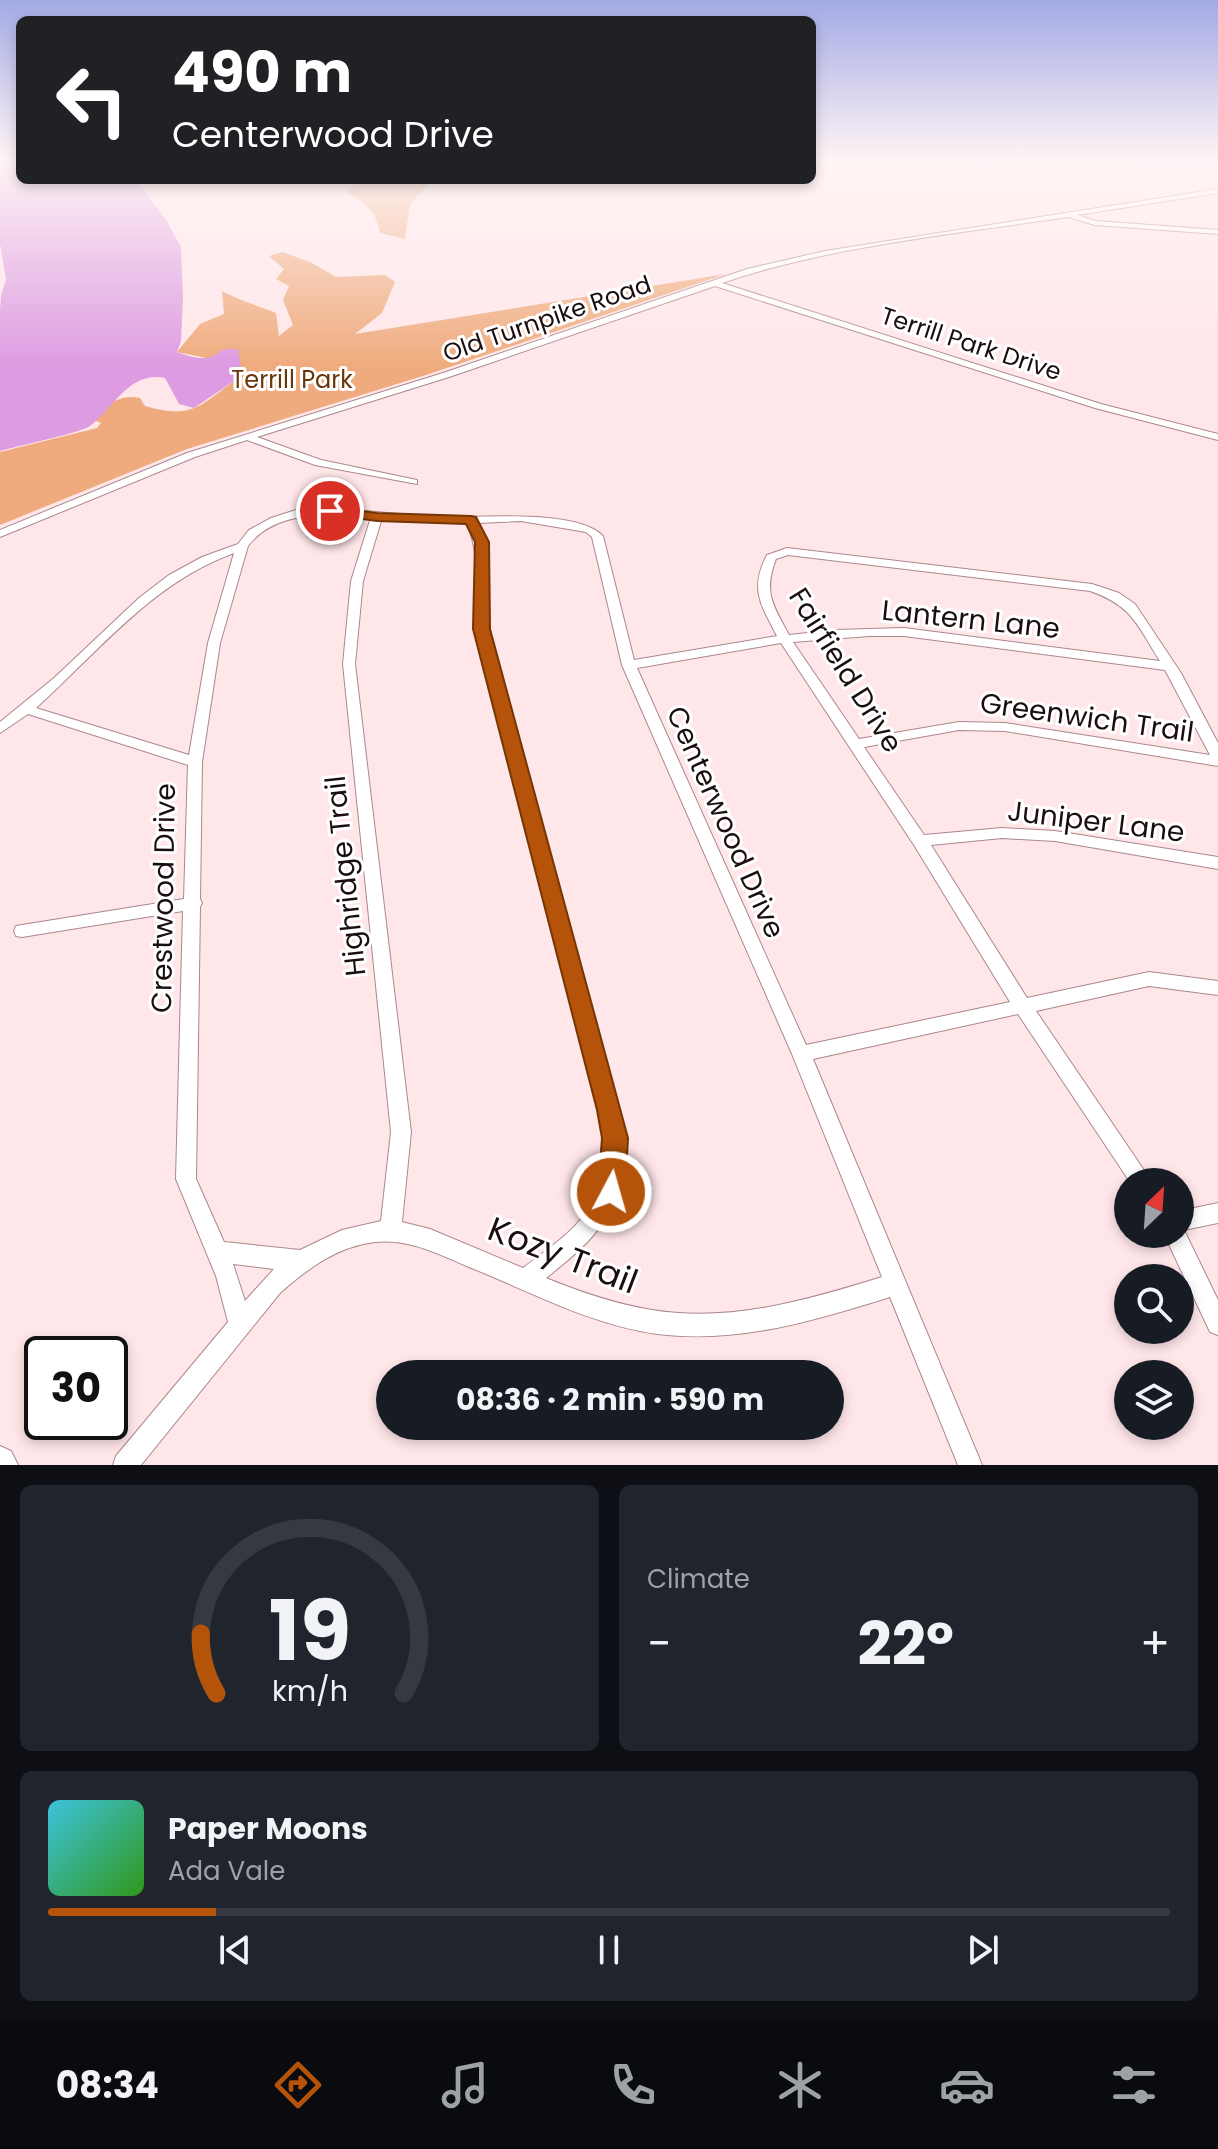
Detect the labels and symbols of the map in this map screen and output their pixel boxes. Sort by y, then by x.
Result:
street label: Old Turnpike Road [438,267,655,370]
street label: Terrill Park Drive [877,299,1066,388]
park label: Terrill Park [231,363,353,396]
pin [296,477,364,545]
street label: Fairfield Drive [779,580,912,760]
street label: Lantern Lane [880,591,1062,648]
street label: Greenwich Trail [978,683,1196,752]
street label: Centerwood Drive [657,700,794,944]
street label: Highridge Trail [316,774,375,978]
street label: Crestwood Drive [142,783,185,1013]
street label: Juniper Lane [1005,791,1187,852]
position arrow [569,1150,653,1234]
north arrow [1114,1168,1194,1248]
street label: Kozy Trail [481,1205,645,1305]
speed limit sign: 30 [24,1336,128,1440]

